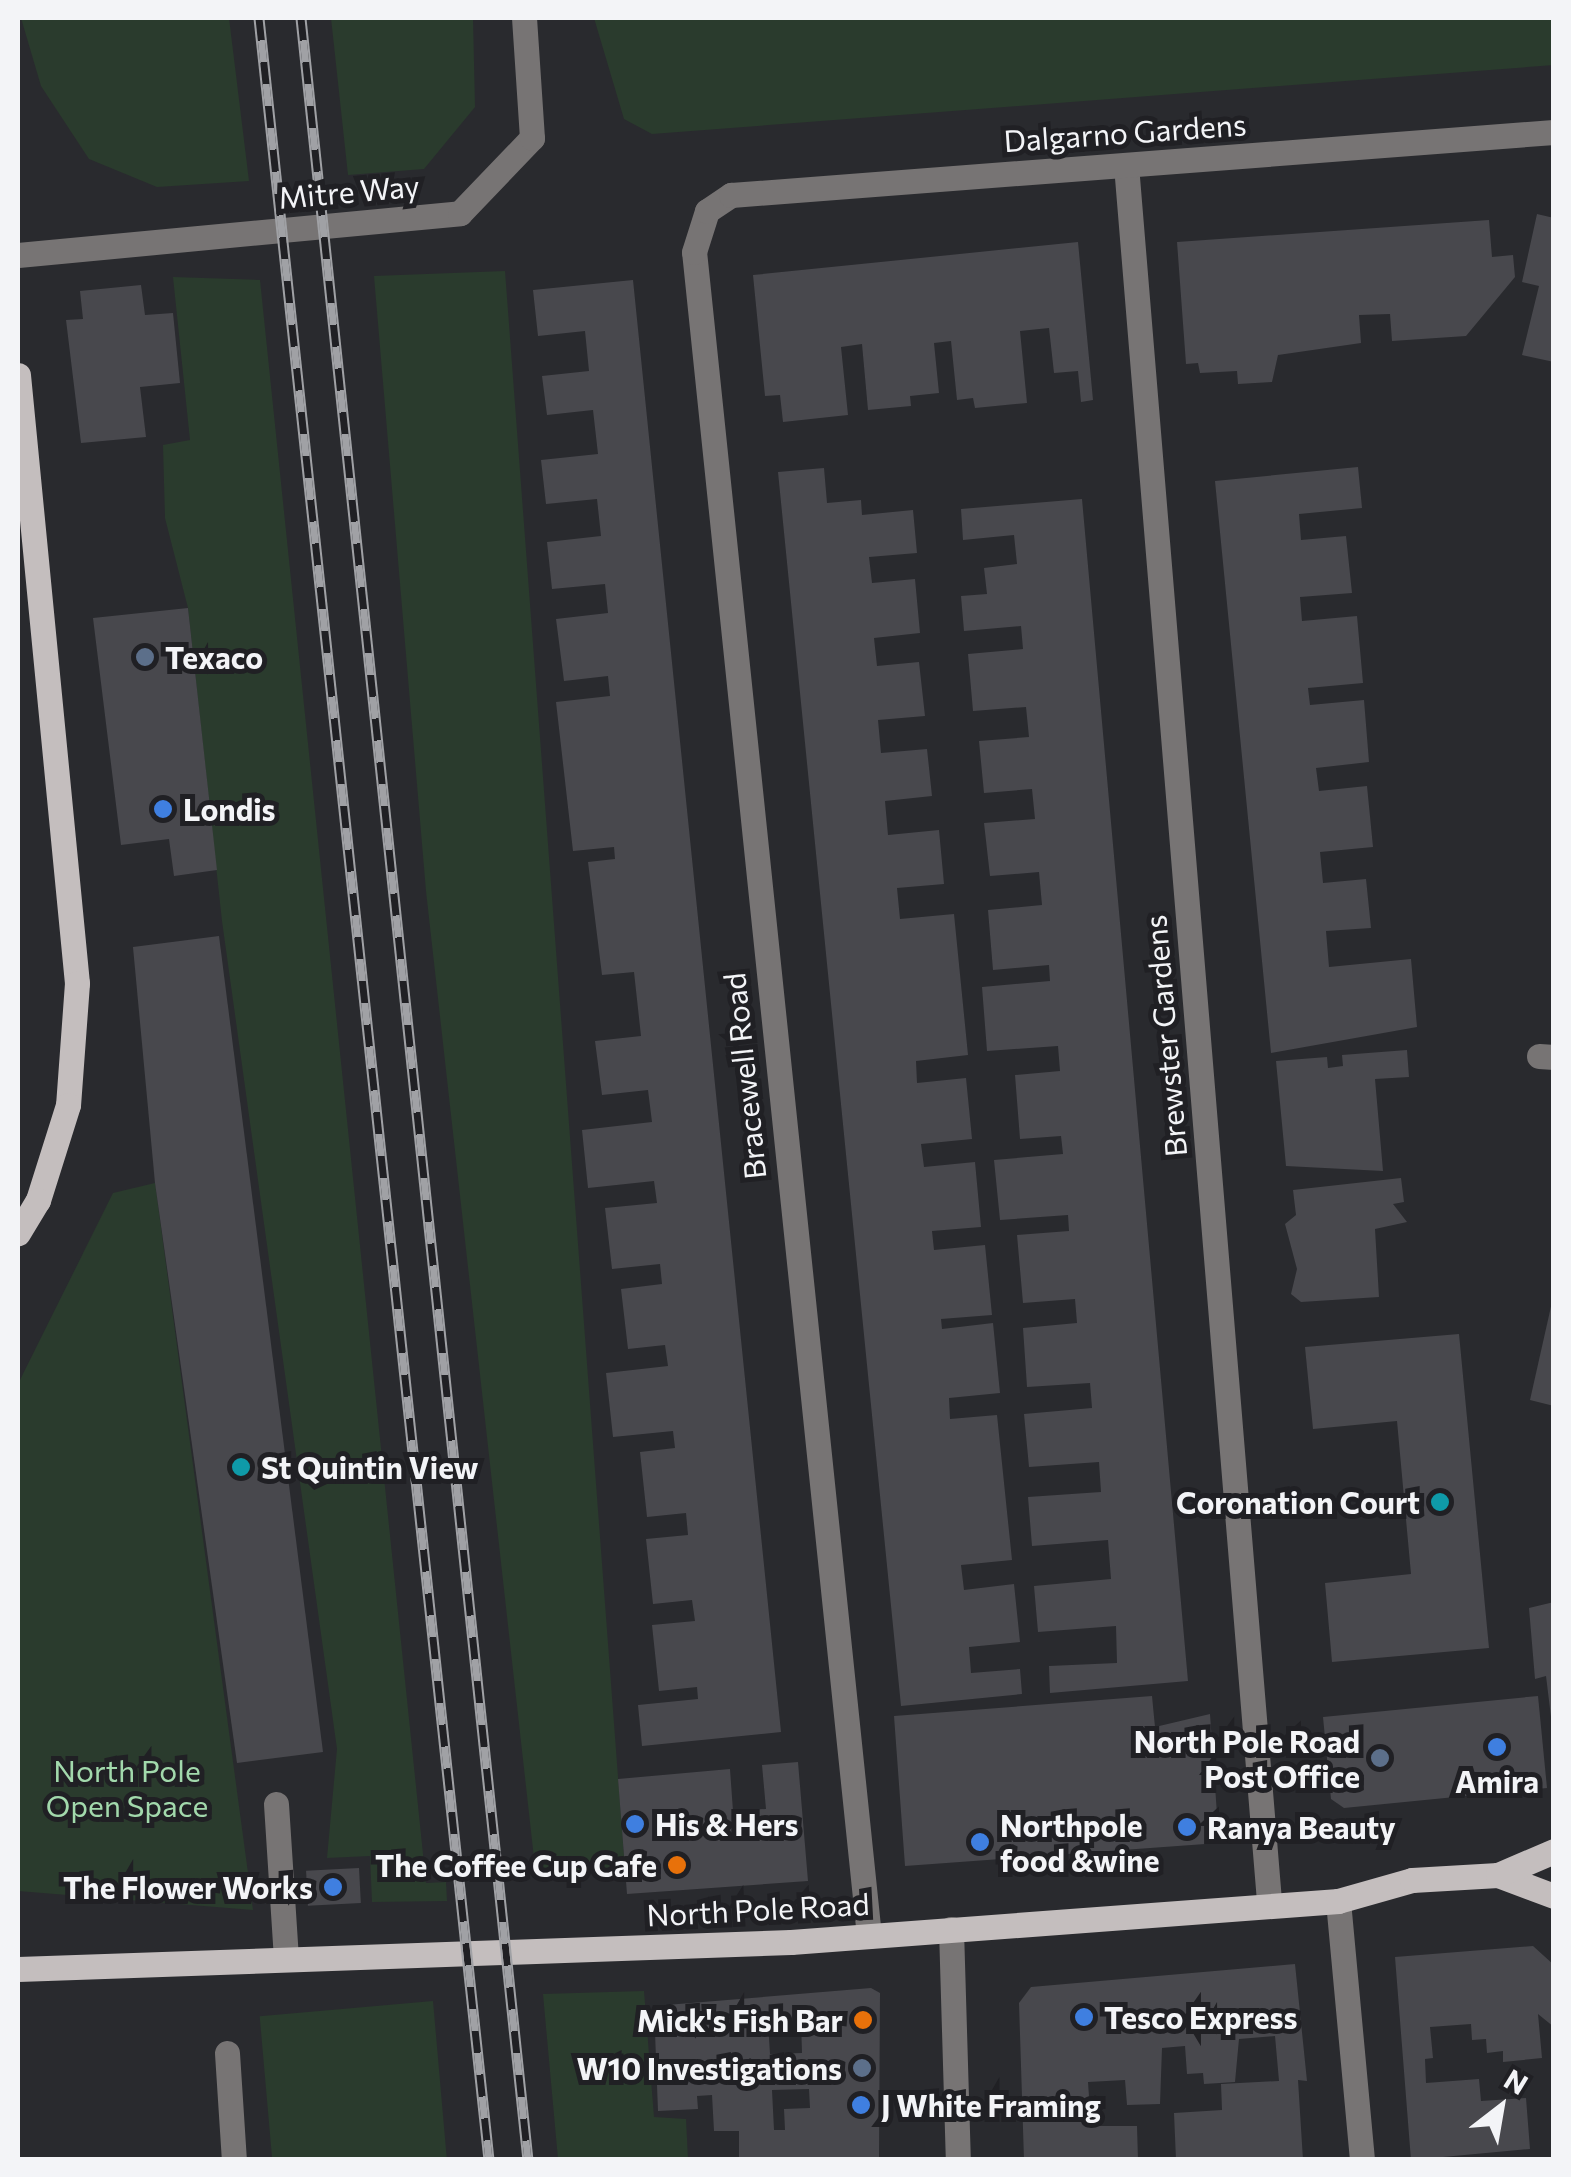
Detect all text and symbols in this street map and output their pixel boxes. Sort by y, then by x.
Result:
street label: Dalgarno Gardens [1002,106,1248,158]
street label: Mitre Way [277,167,421,215]
place label: Texaco [165,639,263,675]
marker: Texaco [134,646,156,668]
place label: Londis [183,791,276,827]
marker: Londis [152,798,174,820]
street label: Brewster Gardens [1136,914,1194,1158]
street label: Bracewell Road [715,971,773,1181]
place label: St Quintin View [261,1449,478,1485]
marker: St Quintin View [230,1456,252,1478]
place label: Coronation Court [1176,1484,1420,1520]
marker: Coronation Court [1429,1491,1451,1513]
place label: North Pole Road Post Office [1134,1723,1360,1794]
marker: Amira [1486,1736,1508,1758]
marker: North Pole Road Post Office [1369,1747,1391,1769]
park label: North Pole Open Space [46,1752,208,1822]
place label: Amira [1455,1763,1539,1799]
place label: His & Hers [655,1806,798,1842]
place label: Northpole food &wine [1000,1807,1159,1878]
place label: Ranya Beauty [1207,1809,1396,1845]
marker: His & Hers [624,1813,646,1835]
marker: Ranya Beauty [1176,1816,1198,1838]
marker: Northpole food &wine [969,1831,991,1853]
place label: The Coffee Cup Cafe [375,1847,657,1883]
marker: The Coffee Cup Cafe [666,1854,688,1876]
place label: The Flower Works [63,1869,313,1905]
marker: The Flower Works [322,1876,344,1898]
street label: North Pole Road [646,1885,870,1933]
place label: Tesco Express [1104,1999,1297,2035]
place label: Mick's Fish Bar [637,2002,843,2038]
marker: Tesco Express [1073,2006,1095,2028]
marker: Mick's Fish Bar [852,2009,874,2031]
place label: W10 Investigations [577,2050,842,2086]
marker: W10 Investigations [851,2057,873,2079]
north arrow [1451,2057,1551,2157]
text: N [1499,2061,1534,2101]
place label: J White Framing [881,2087,1101,2123]
marker: J White Framing [850,2094,872,2116]

